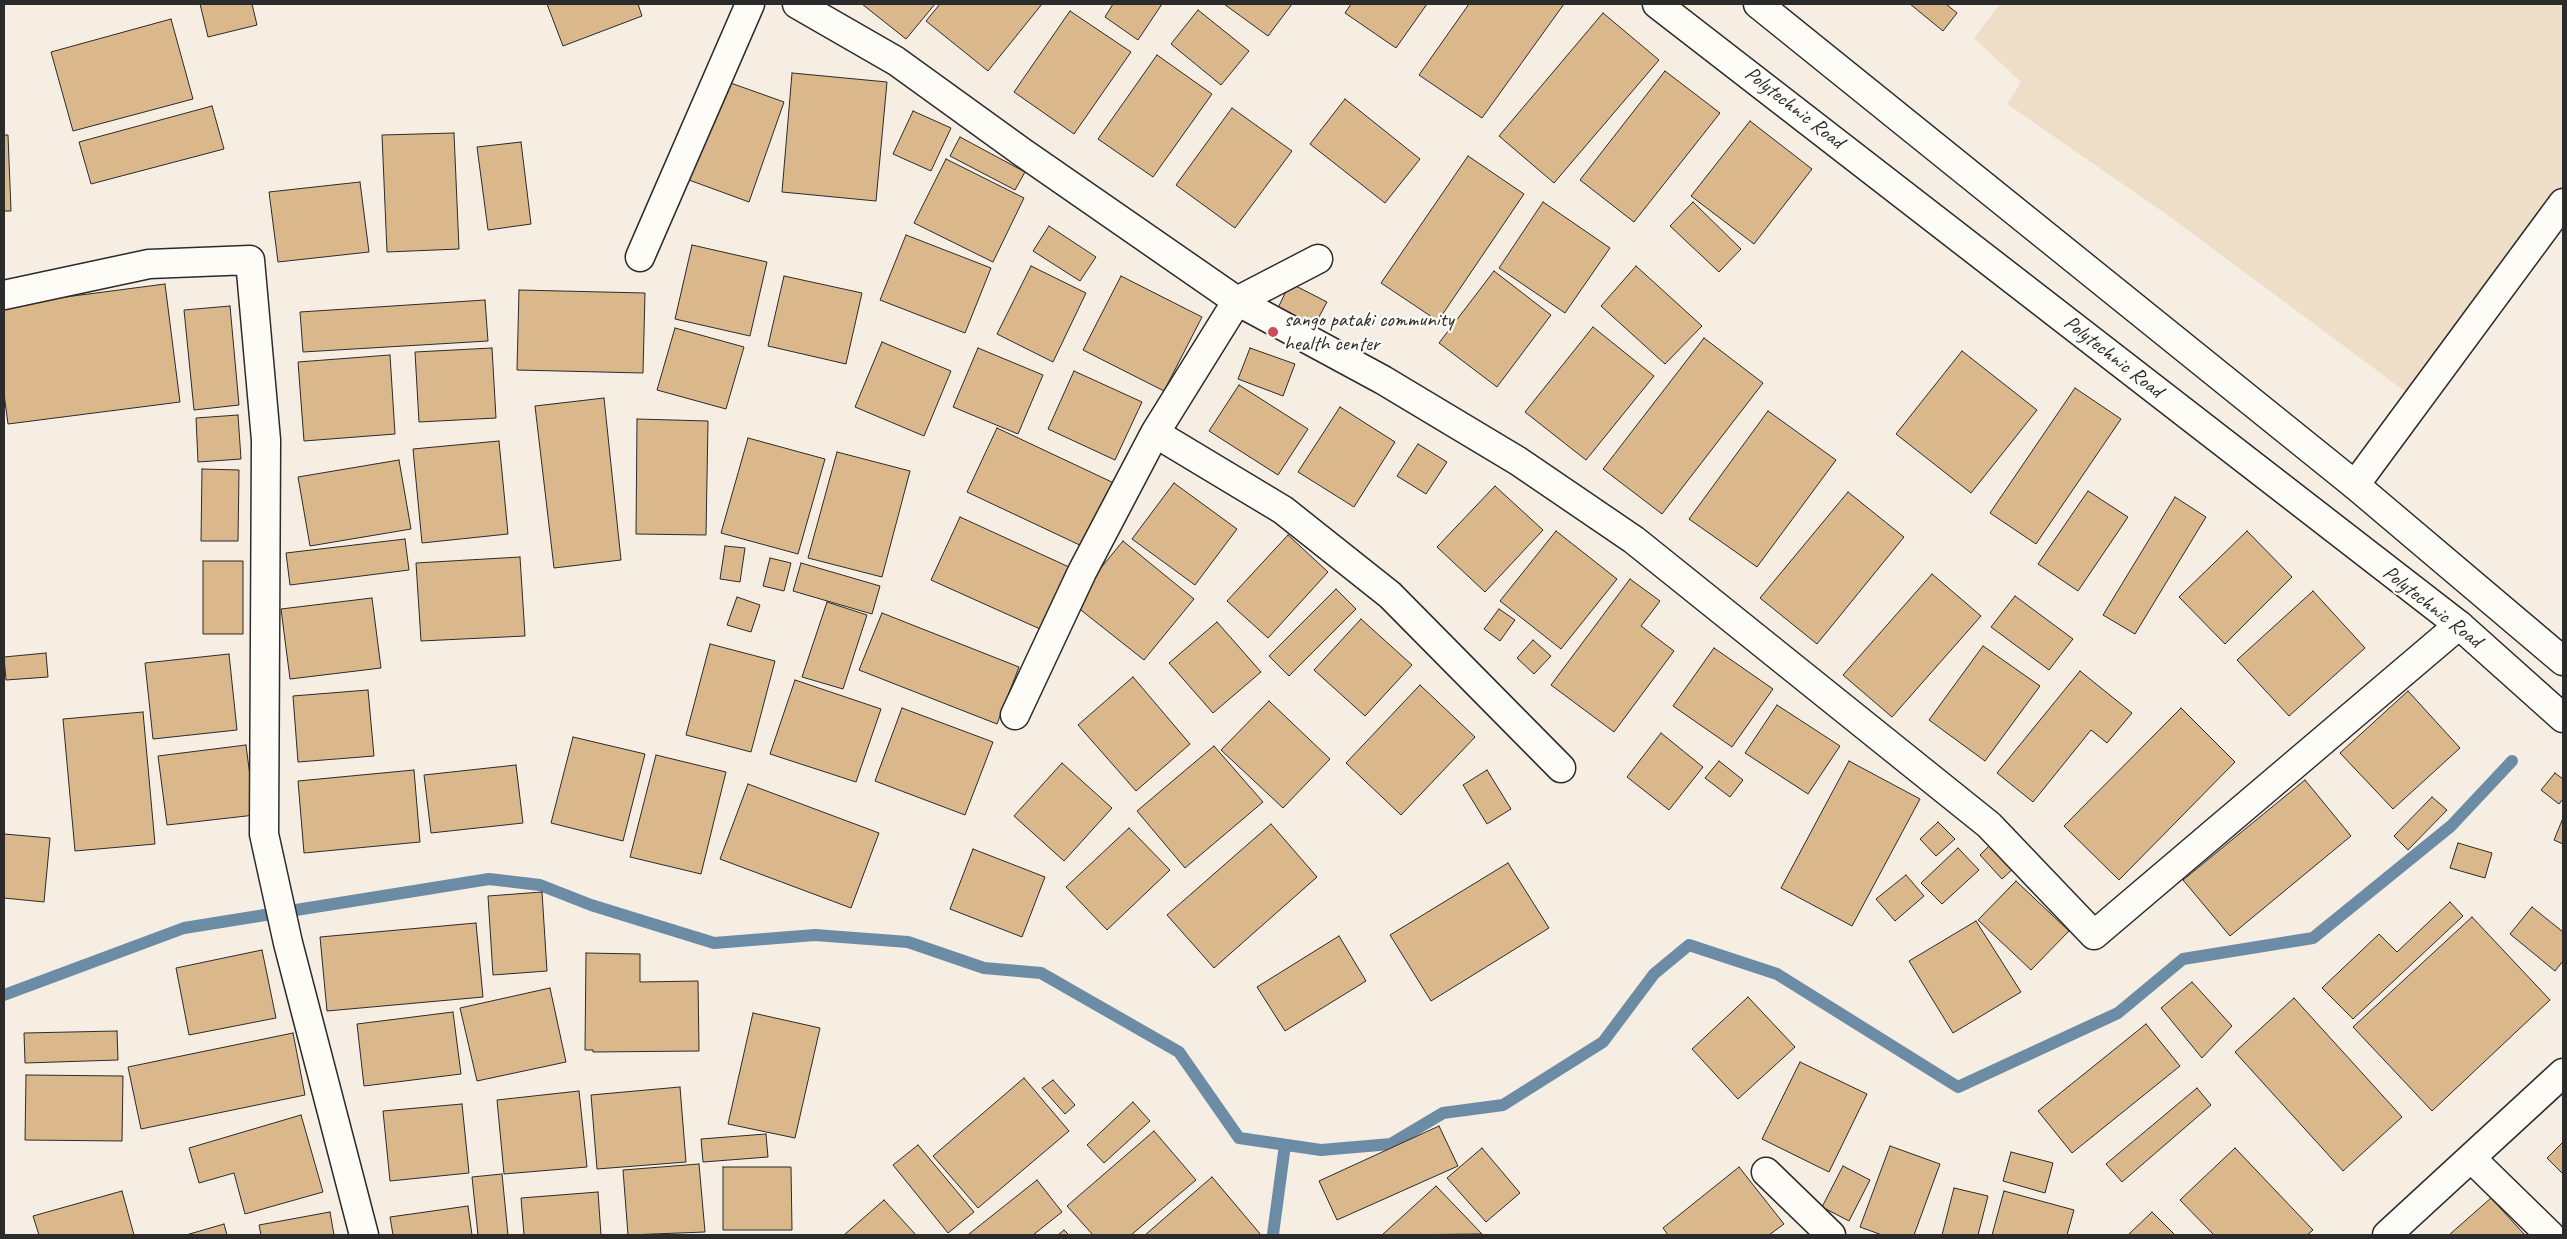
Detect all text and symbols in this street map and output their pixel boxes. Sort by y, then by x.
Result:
street label: Polytechnic Road [1739,61,1849,155]
place label: sango pataki community health center [1284,307,1454,357]
street label: Polytechnic Road [2058,310,2168,404]
marker: sango pataki community health center [1266,325,1280,339]
street label: Polytechnic Road [2377,560,2487,654]

